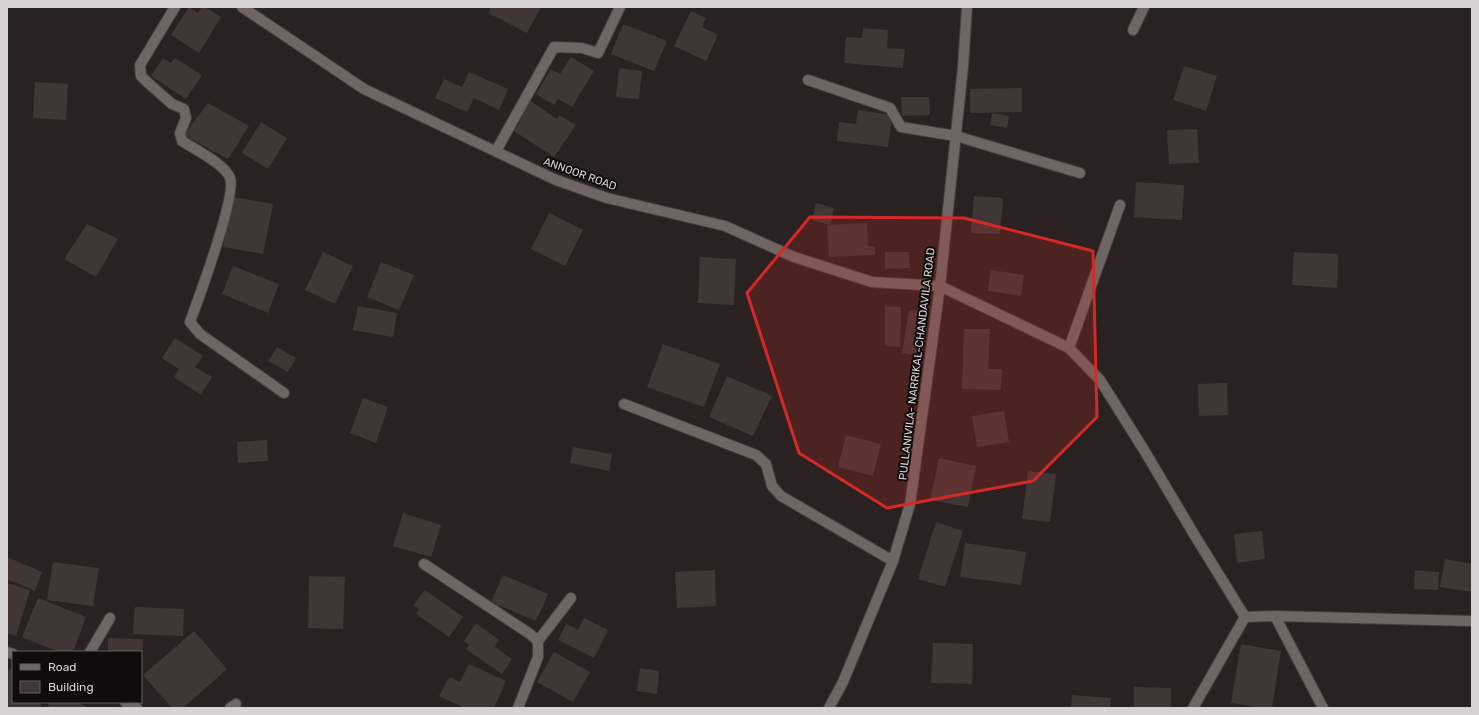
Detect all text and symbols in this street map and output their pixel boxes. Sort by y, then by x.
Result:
street label: ANNOOR ROAD [542,155,618,193]
street label: PULLANIVILA- NARRIKAL-CHANDAVILA ROAD [896,247,938,481]
legend [12,651,142,703]
text: Road [48,660,76,674]
text: Building [48,680,94,694]

